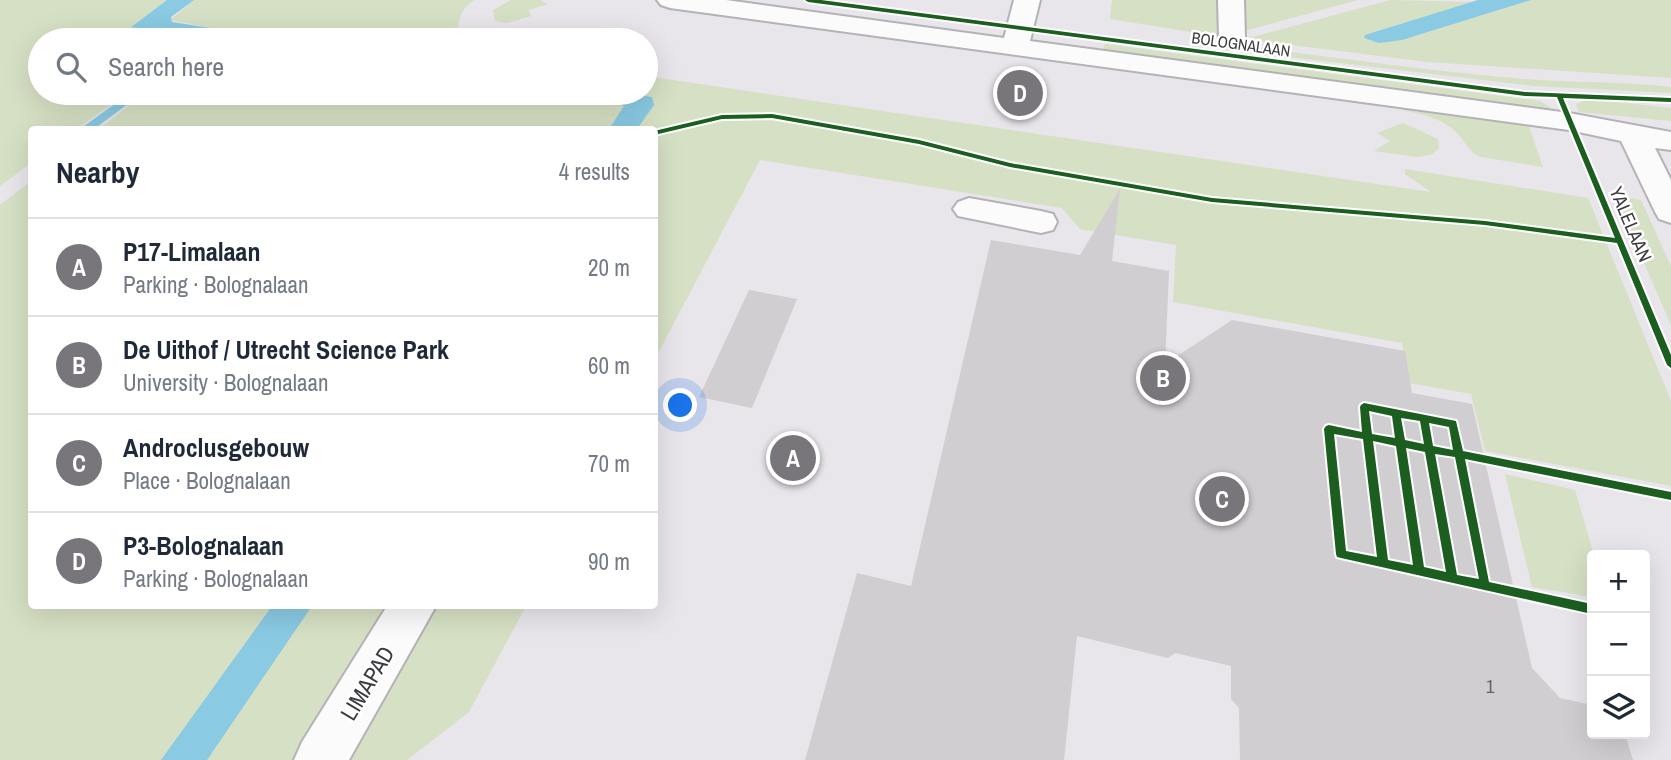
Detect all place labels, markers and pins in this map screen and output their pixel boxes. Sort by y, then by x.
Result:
pin: D [997,67,1043,119]
pin: B [1140,352,1186,404]
pin: A [770,432,816,484]
pin: C [1199,473,1245,525]

